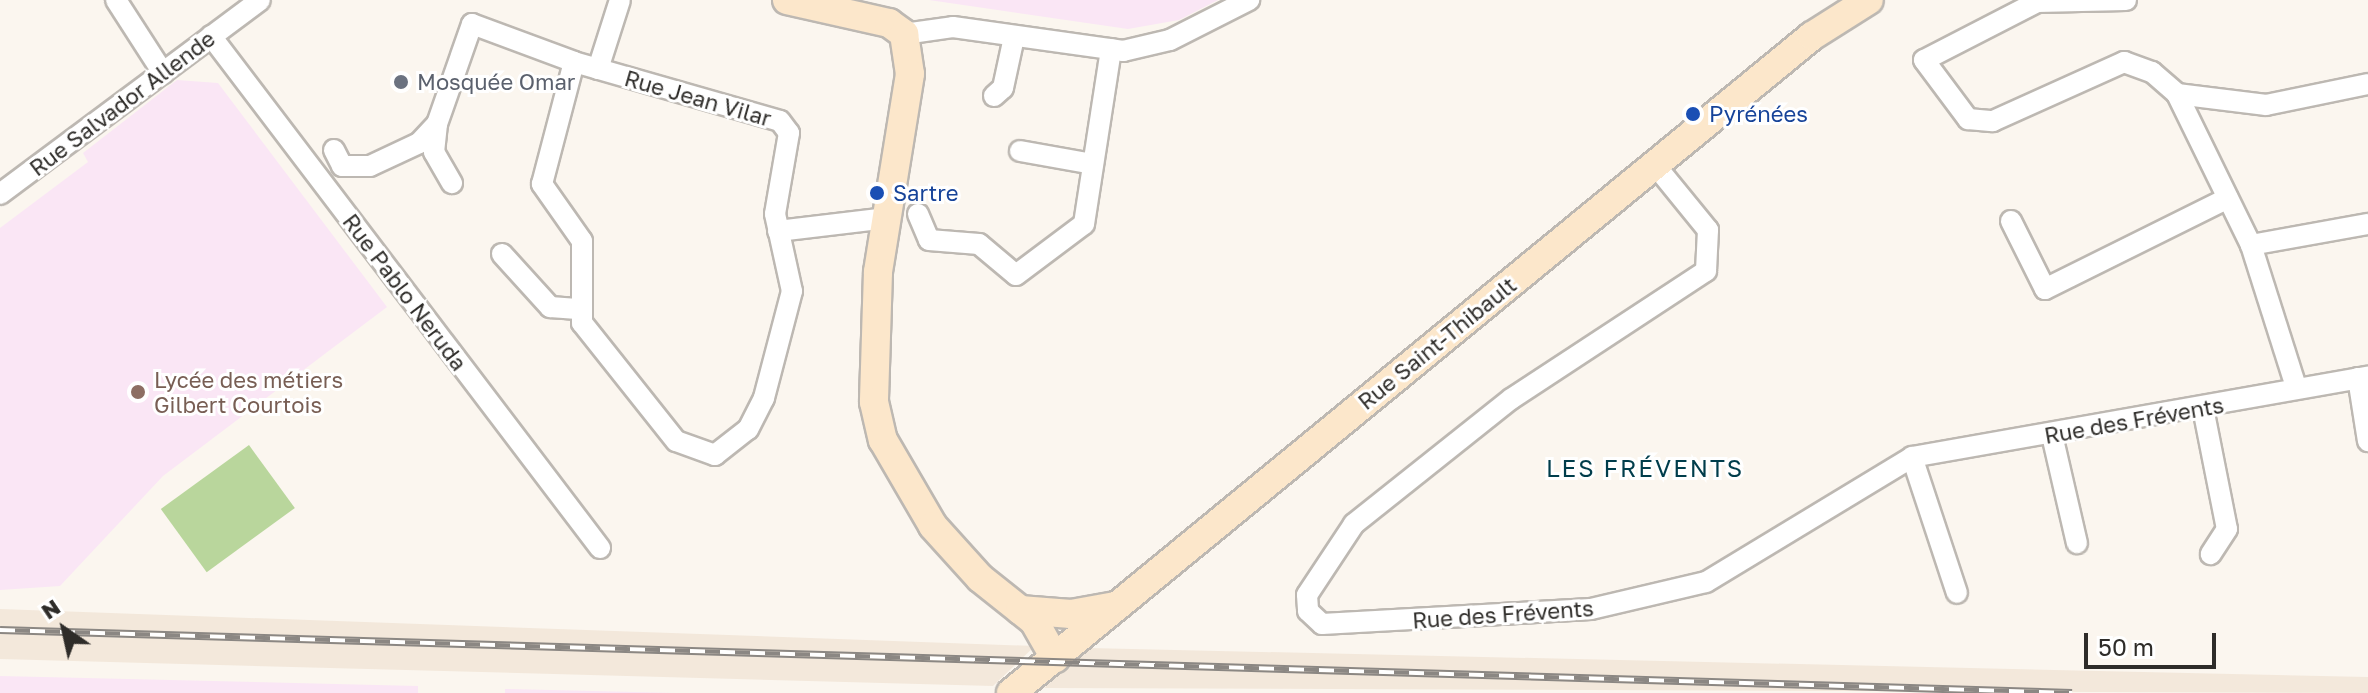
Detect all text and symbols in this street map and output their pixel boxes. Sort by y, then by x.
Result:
street label: Rue Salvador Allende [24,25,220,181]
street label: Rue Jean Vilar [622,64,774,132]
place label: Mosquée Omar [417,69,575,95]
marker: Mosquée Omar [392,73,410,91]
place label: Pyrénées [1709,101,1808,127]
marker: Pyrénées [1684,105,1702,123]
place label: Sartre [893,180,958,206]
marker: Sartre [868,184,886,202]
street label: Rue Pablo Neruda [338,209,472,375]
street label: Rue Saint-Thibault [1353,271,1521,415]
place label: Lycée des métiers Gilbert Courtois [154,366,343,418]
marker: Lycée des métiers Gilbert Courtois [129,383,147,401]
street label: Rue des Frévents [2042,391,2226,449]
district label: LES FRÉVENTS [1546,454,1744,482]
north arrow [24,589,104,669]
text: N [36,593,65,625]
street label: Rue des Frévents [1411,594,1595,634]
scale bar [2088,617,2220,667]
text: 50 m [2098,632,2154,661]

